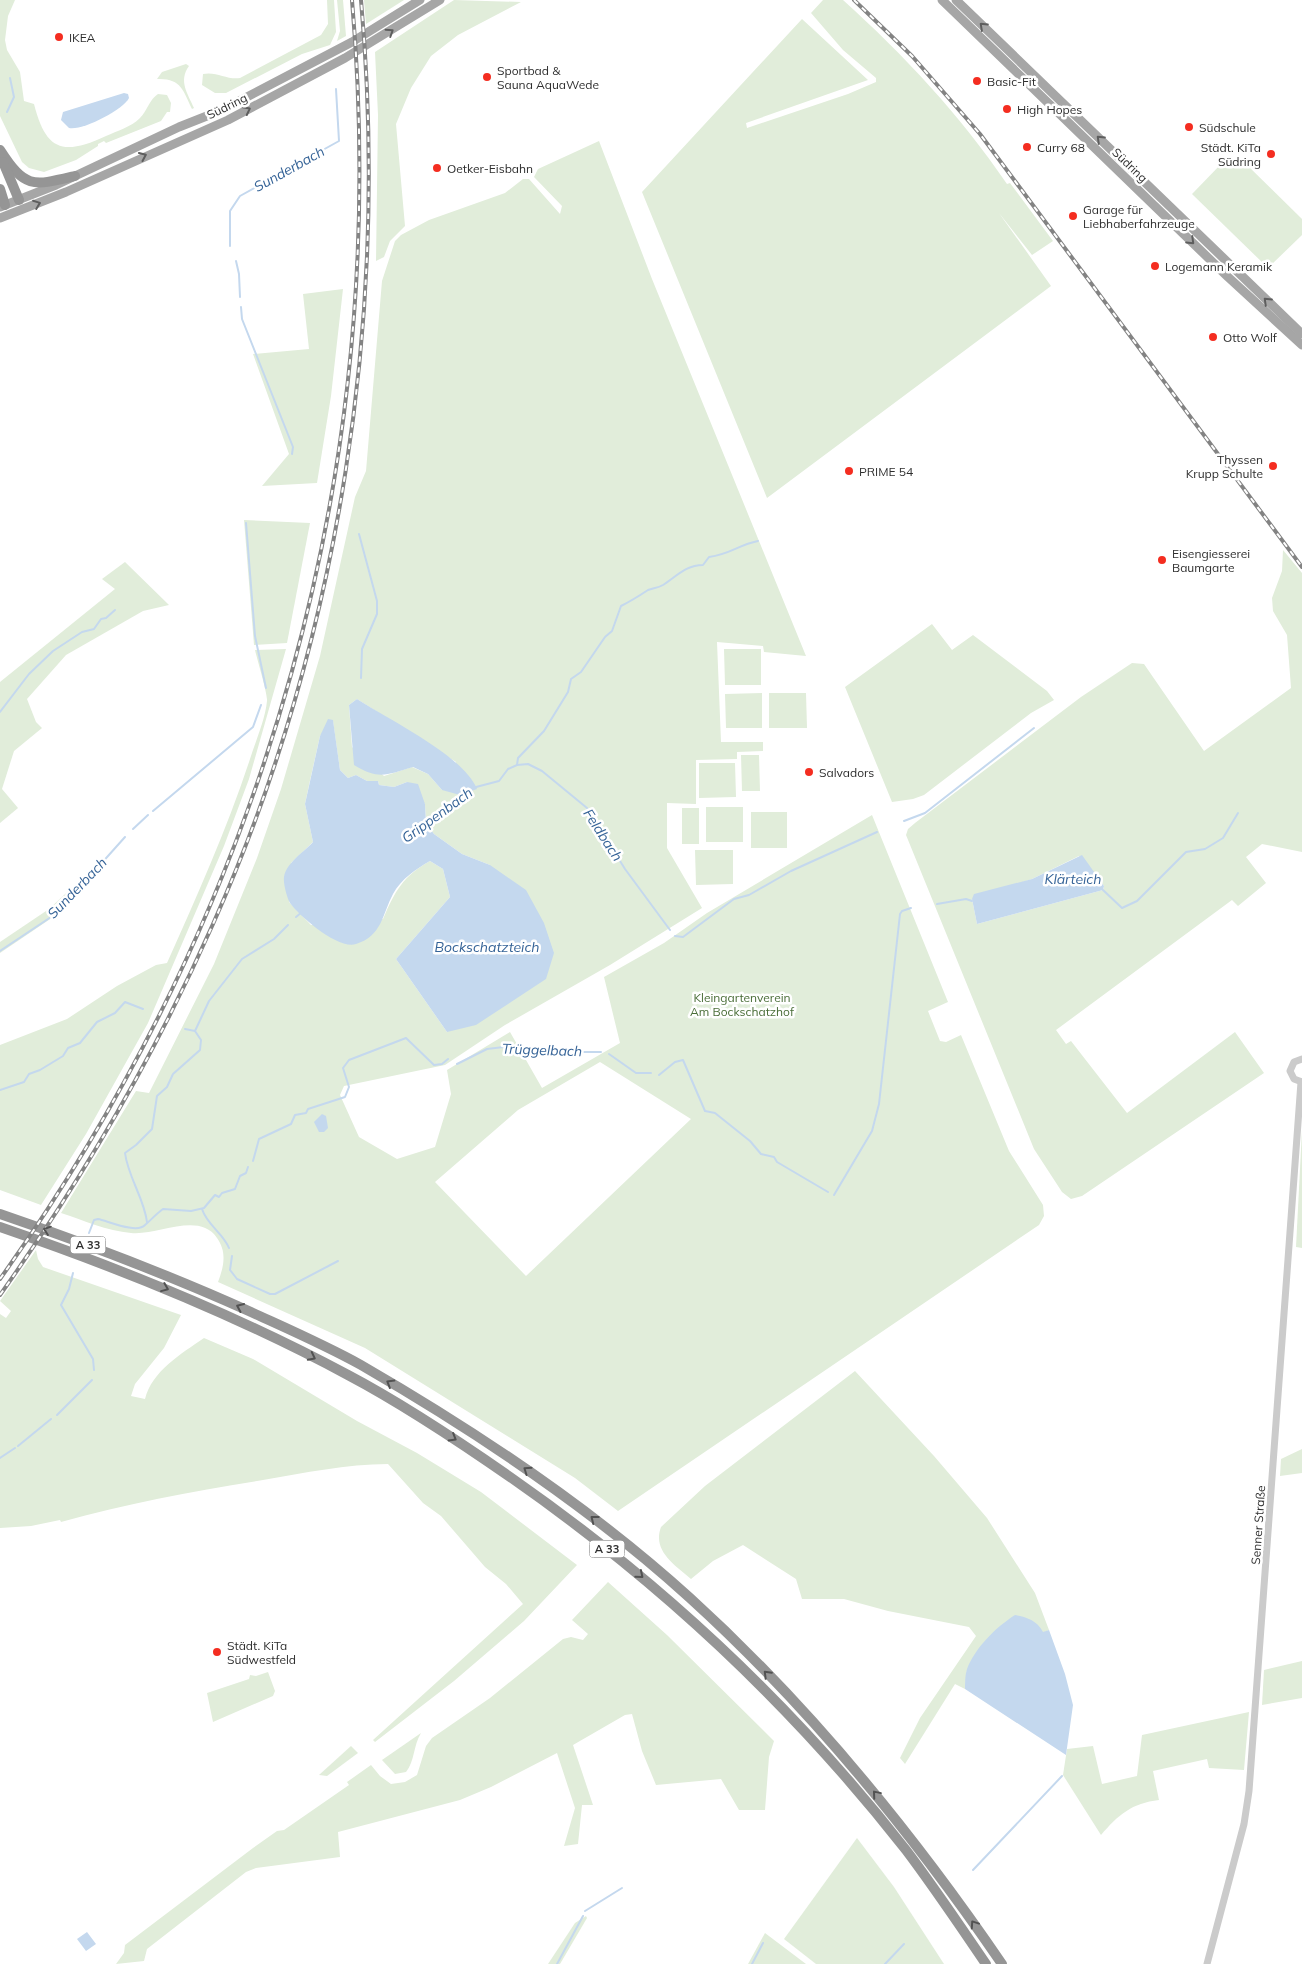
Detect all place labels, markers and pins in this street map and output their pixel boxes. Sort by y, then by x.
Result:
place label: IKEA [69,30,96,45]
marker: IKEA [53,31,65,43]
place label: Sportbad & Sauna AquaWede [497,63,599,92]
marker: Sportbad & Sauna AquaWede [481,71,493,83]
place label: Basic-Fit [987,74,1036,89]
marker: Basic-Fit [971,75,983,87]
place label: High Hopes [1017,102,1082,117]
marker: High Hopes [1001,103,1013,115]
place label: Südschule [1199,120,1256,135]
marker: Südschule [1183,121,1195,133]
place label: Curry 68 [1037,140,1085,155]
place label: Städt. KiTa Südring [1201,140,1261,169]
marker: Curry 68 [1021,141,1033,153]
marker: Städt. KiTa Südring [1265,148,1277,160]
place label: Oetker-Eisbahn [447,161,533,176]
marker: Oetker-Eisbahn [431,162,443,174]
place label: Garage für Liebhaberfahrzeuge [1083,202,1195,231]
marker: Garage für Liebhaberfahrzeuge [1067,210,1079,222]
place label: Logemann Keramik [1165,259,1273,274]
marker: Logemann Keramik [1149,260,1161,272]
place label: Otto Wolf [1223,330,1278,345]
marker: Otto Wolf [1207,331,1219,343]
place label: Thyssen Krupp Schulte [1186,452,1263,481]
marker: Thyssen Krupp Schulte [1267,460,1279,472]
place label: PRIME 54 [859,464,913,479]
marker: PRIME 54 [843,465,855,477]
place label: Eisengiesserei Baumgarte [1172,546,1250,575]
marker: Eisengiesserei Baumgarte [1156,554,1168,566]
place label: Salvadors [819,765,874,780]
marker: Salvadors [803,766,815,778]
place label: Städt. KiTa Südwestfeld [227,1638,296,1667]
marker: Städt. KiTa Südwestfeld [211,1646,223,1658]

